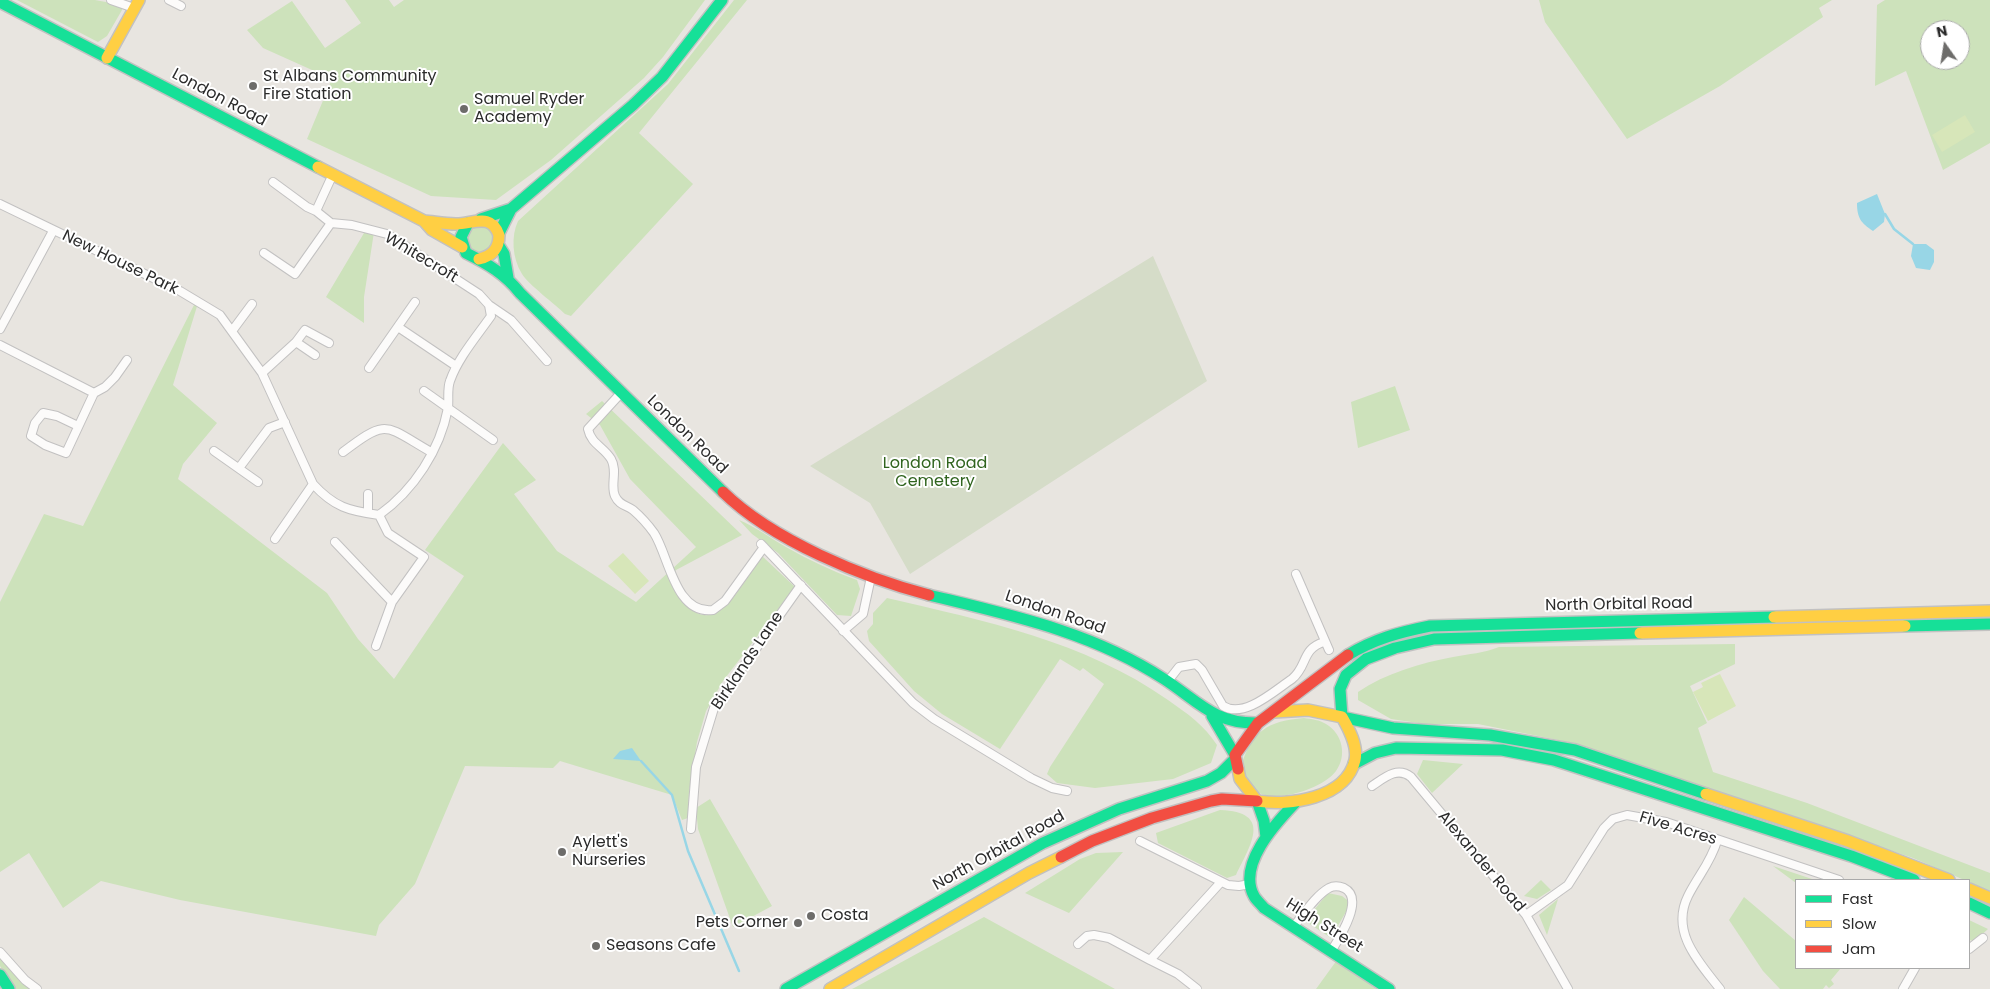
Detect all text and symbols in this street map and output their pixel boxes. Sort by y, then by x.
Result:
north arrow [1920,20,1970,70]
text: N [1934,20,1949,42]
street label: London Road [168,65,270,131]
place label: St Albans Community Fire Station [263,67,437,105]
marker: St Albans Community Fire Station [247,80,259,92]
place label: Samuel Ryder Academy [474,90,584,128]
marker: Samuel Ryder Academy [458,103,470,115]
street label: New House Park [59,227,181,299]
street label: Whitecroft [381,229,461,287]
street label: London Road [643,392,731,478]
park label: London Road Cemetery [883,454,987,492]
street label: London Road [1002,587,1108,639]
street label: North Orbital Road [1545,594,1693,616]
street label: Birklands Lane [708,608,788,714]
street label: North Orbital Road [930,807,1068,895]
street label: Alexander Road [1433,808,1529,916]
street label: Five Acres [1637,808,1719,850]
place label: Aylett's Nurseries [572,833,646,871]
marker: Aylett's Nurseries [556,846,568,858]
legend [1795,879,1970,969]
text: Fast [1842,888,1873,909]
street label: High Street [1282,895,1366,957]
place label: Costa [821,906,869,926]
marker: Costa [805,910,817,922]
place label: Pets Corner [696,913,788,933]
text: Slow [1842,913,1876,934]
marker: Pets Corner [792,917,804,929]
place label: Seasons Cafe [606,936,716,956]
text: Jam [1842,938,1876,959]
marker: Seasons Cafe [590,940,602,952]

